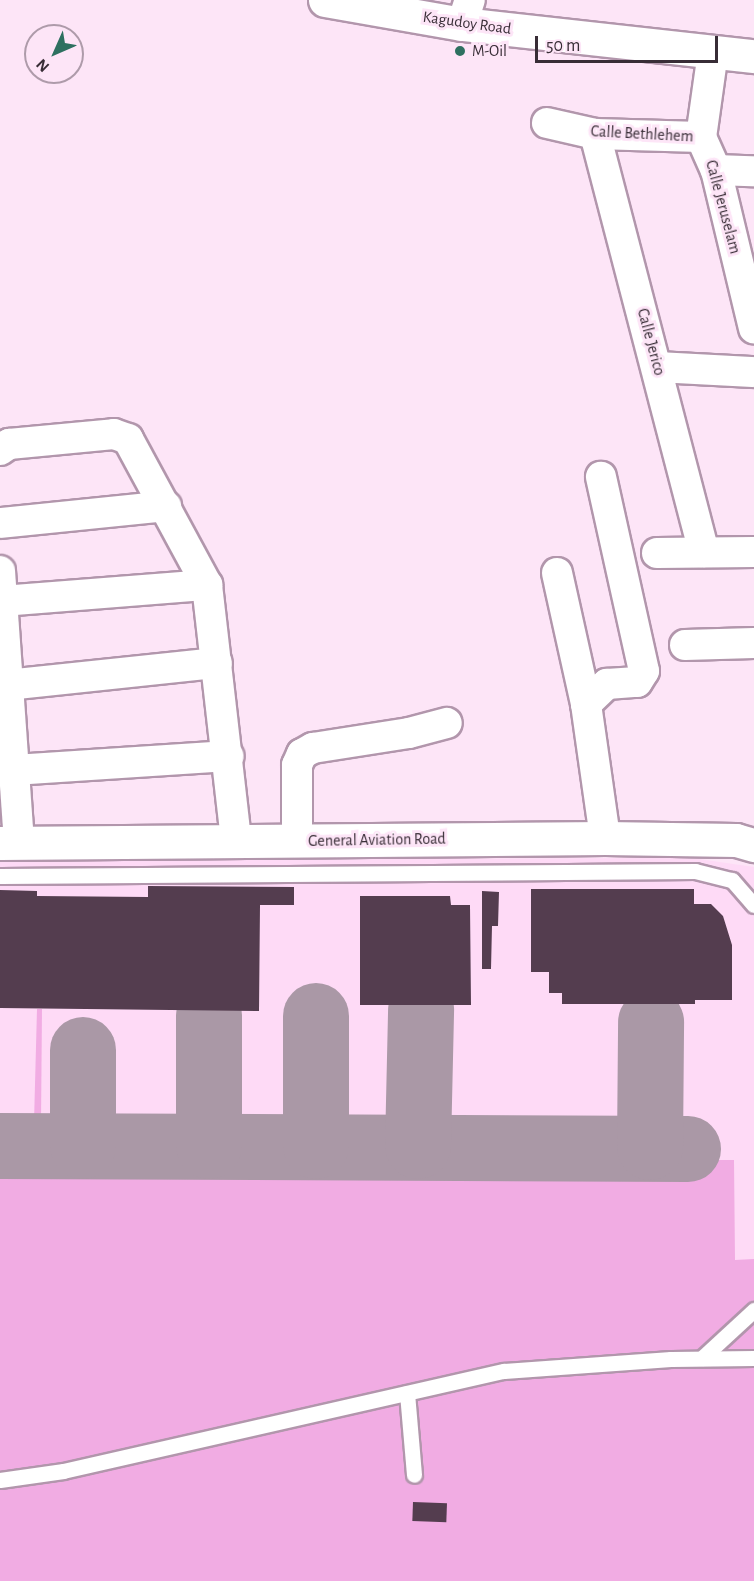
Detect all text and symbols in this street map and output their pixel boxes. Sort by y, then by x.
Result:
street label: Kagudoy Road [422,7,512,39]
north arrow [24,24,84,84]
scale bar [538,24,721,62]
text: 50 m [546,37,580,55]
place label: M-Oil [472,41,507,61]
marker: M-Oil [453,44,467,58]
text: N [33,56,52,75]
street label: Calle Bethlehem [590,122,694,146]
street label: Calle Jeruselam [701,158,745,256]
street label: Calle Jerico [633,306,669,378]
street label: General Aviation Road [308,829,446,851]

